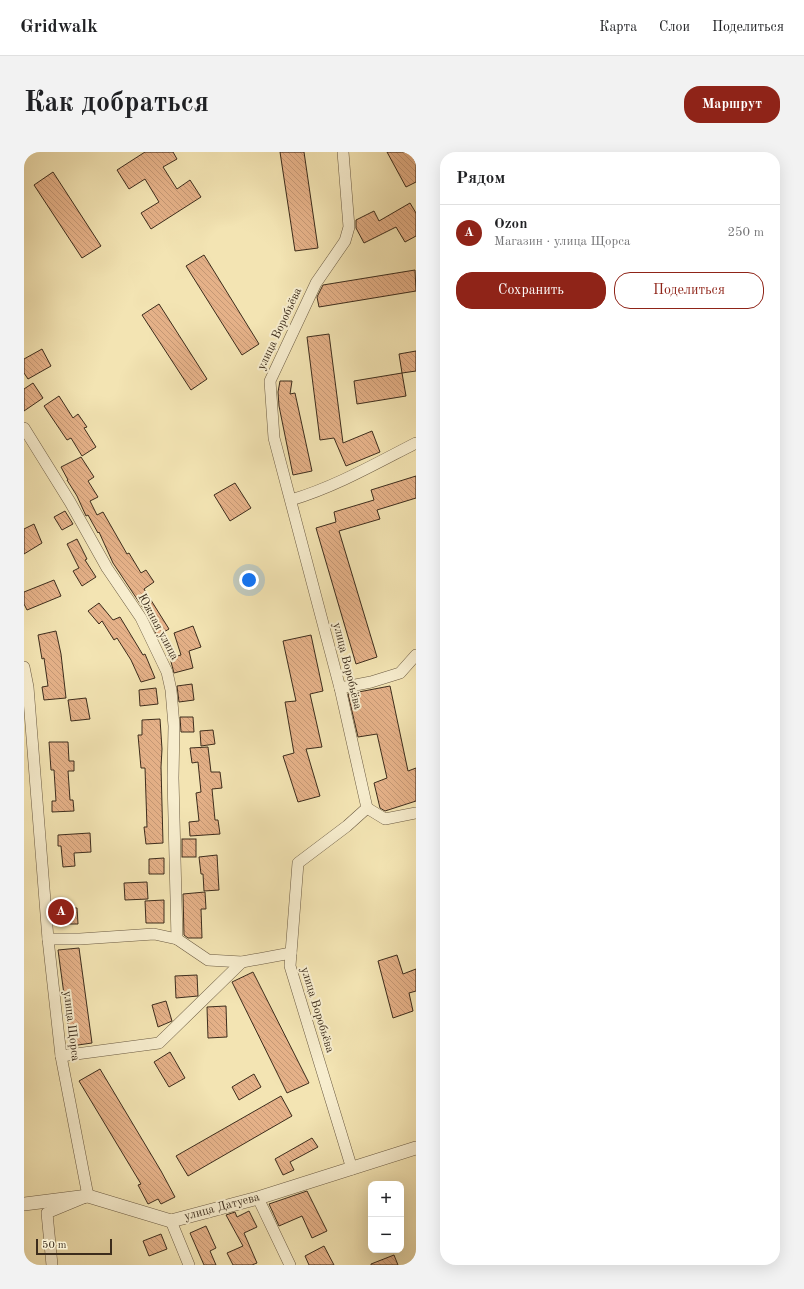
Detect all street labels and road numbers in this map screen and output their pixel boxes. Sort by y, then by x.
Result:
street label: улица Воробьёва [256,286,304,372]
street label: Южная улица [135,592,181,662]
street label: улица Воробьёва [330,621,364,711]
street label: улица Воробьёва [298,966,336,1054]
street label: улица Щорса [61,990,81,1062]
street label: улица Датуева [183,1191,261,1223]

